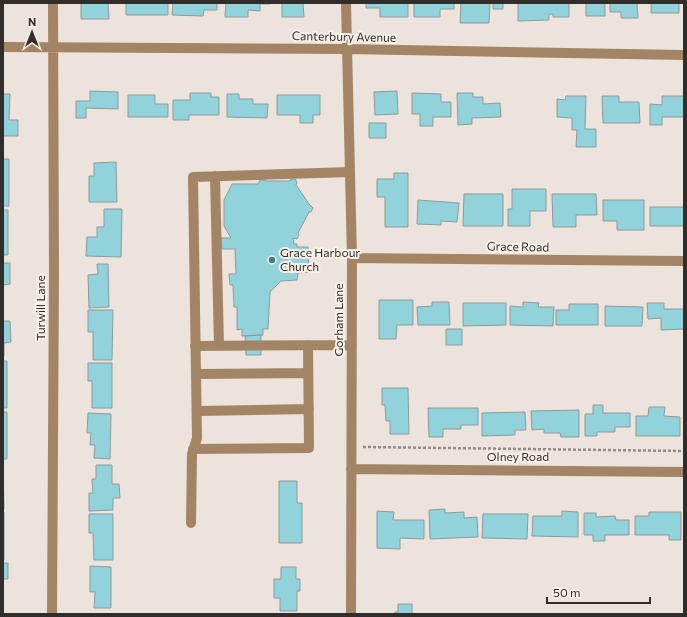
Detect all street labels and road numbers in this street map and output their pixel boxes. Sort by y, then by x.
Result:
street label: Canterbury Avenue [292,28,396,44]
street label: Grace Road [487,238,549,254]
street label: Turwill Lane [33,275,47,341]
street label: Gorham Lane [331,283,345,357]
street label: Olney Road [487,449,549,463]

